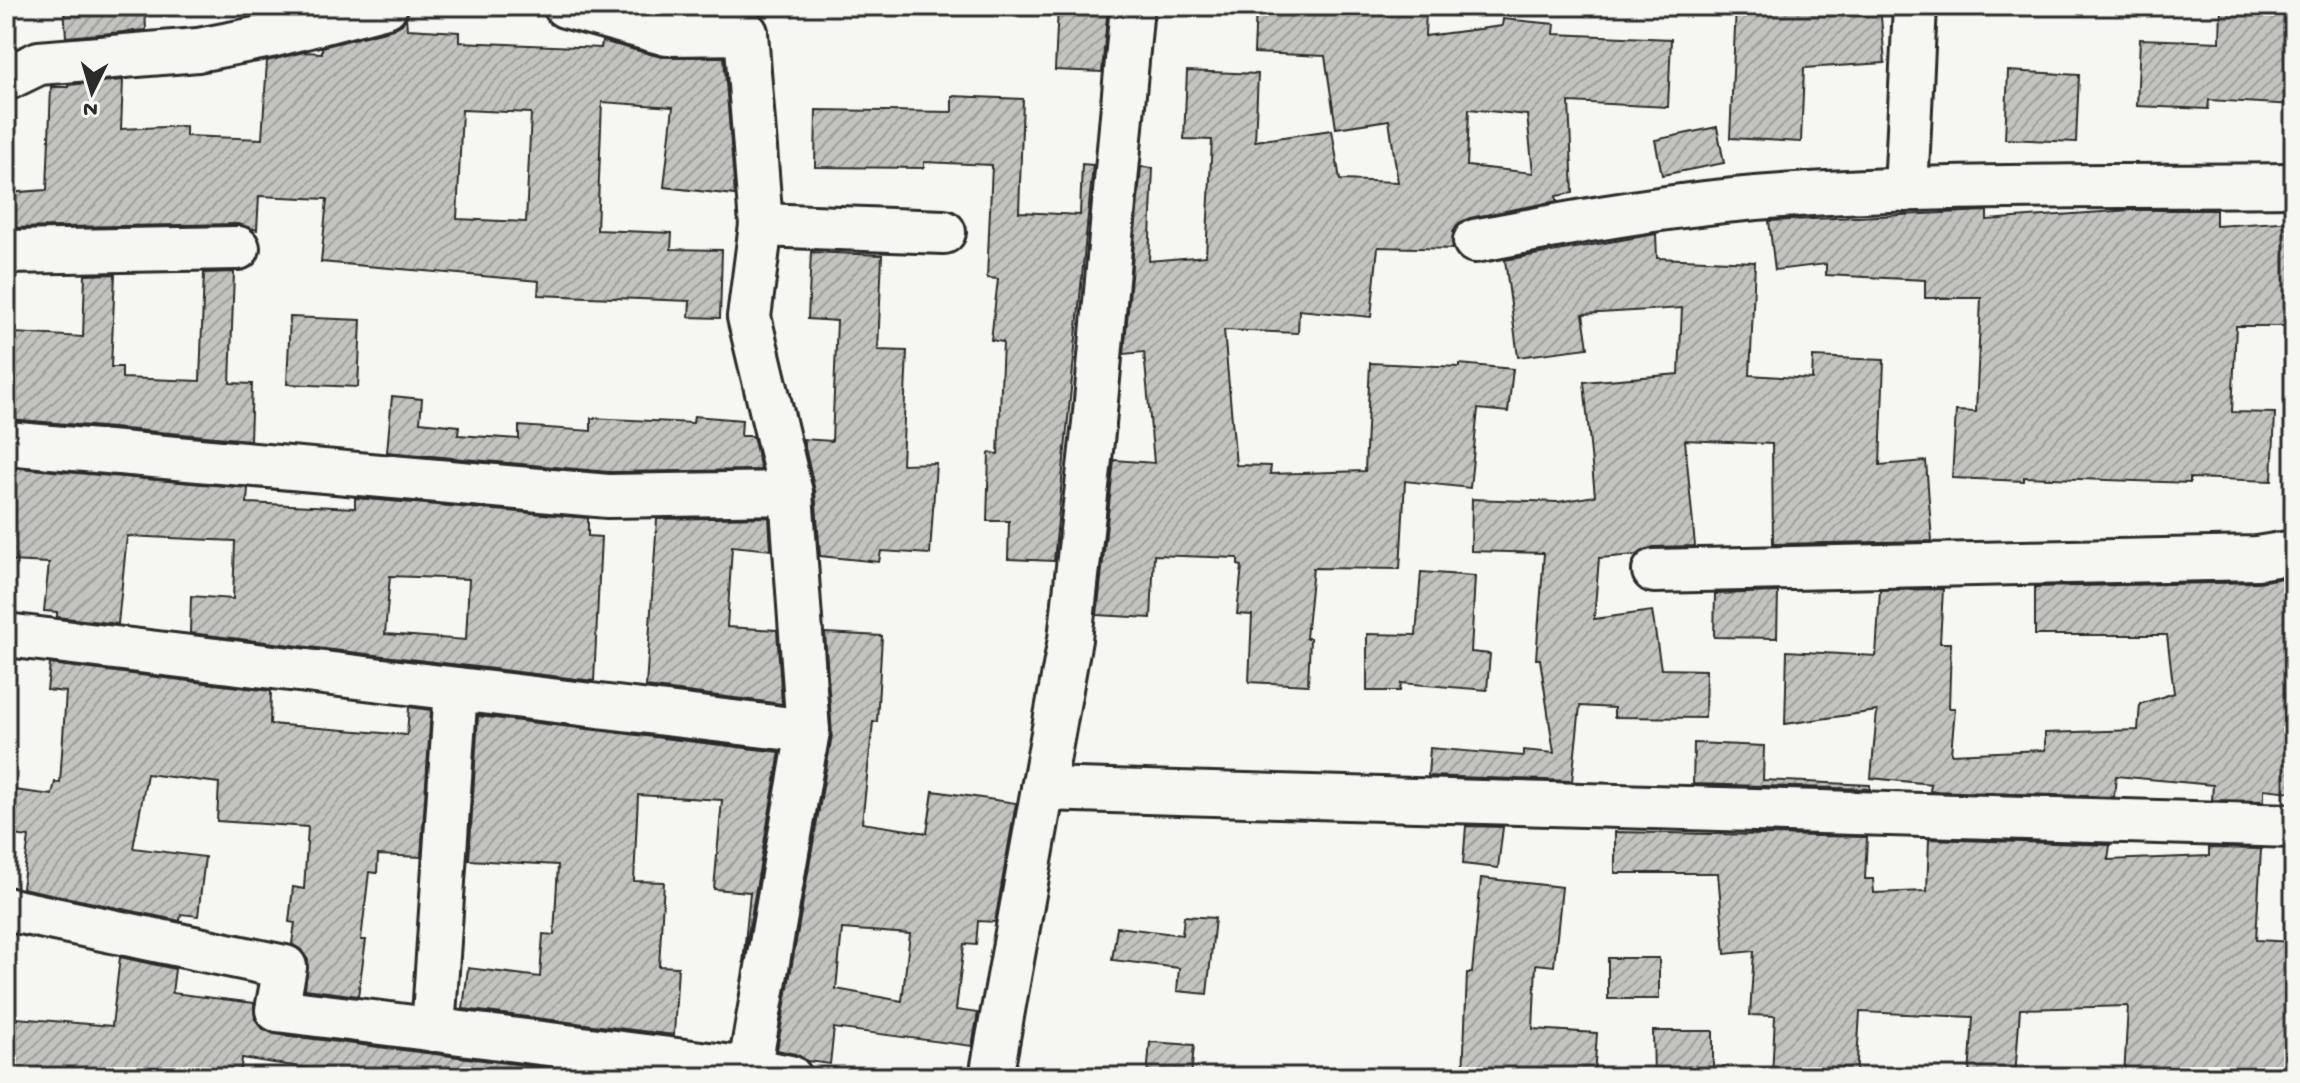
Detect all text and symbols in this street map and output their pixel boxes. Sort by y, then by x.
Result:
north arrow [52,52,132,132]
text: N [82,94,99,122]

